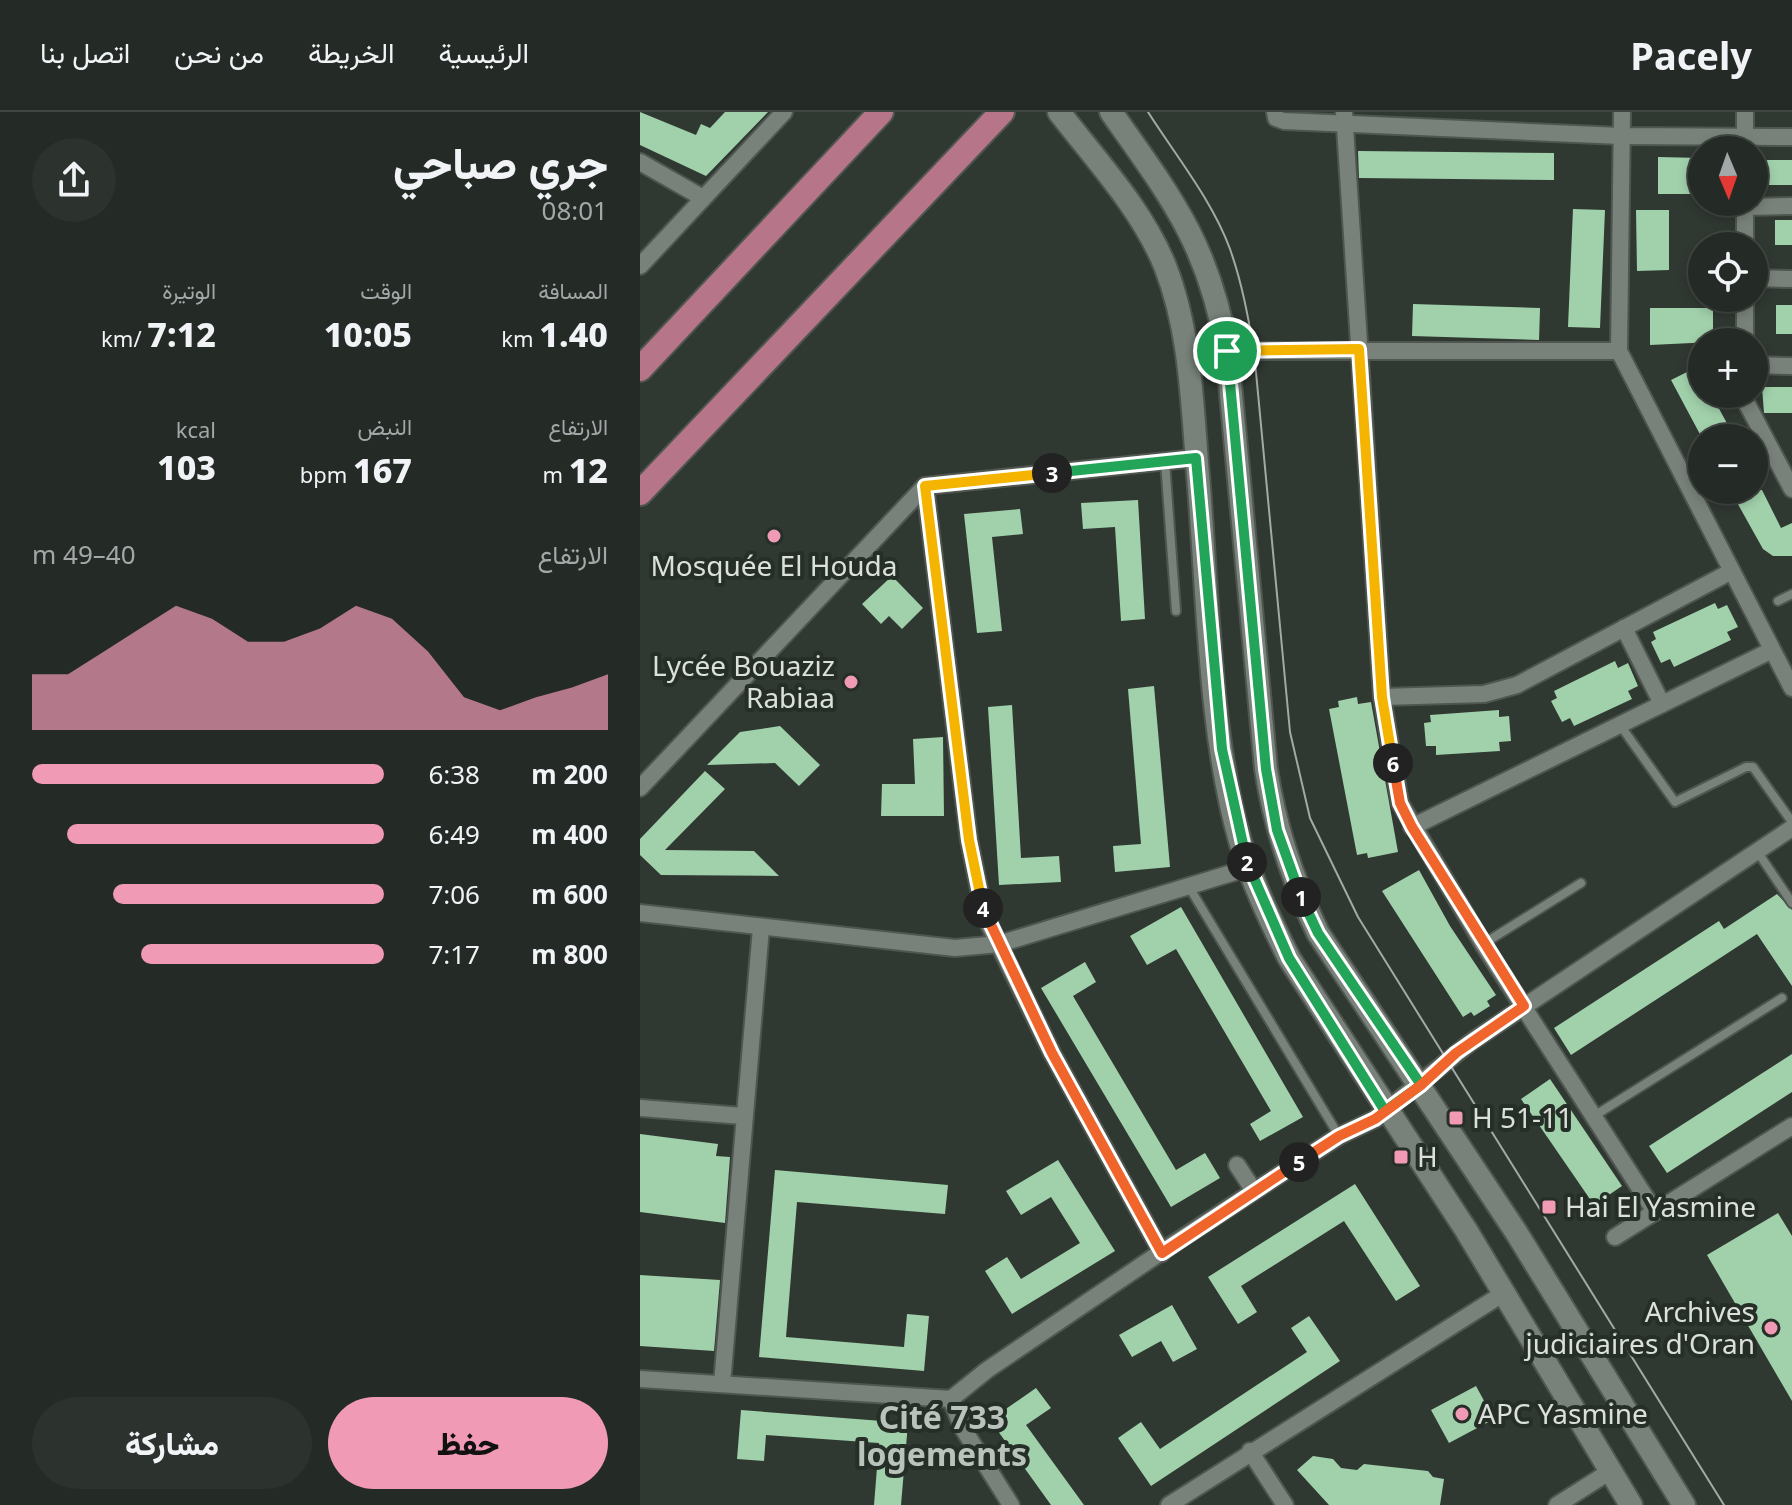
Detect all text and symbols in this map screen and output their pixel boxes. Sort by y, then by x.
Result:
text: Pacely [1630,29,1752,81]
text: اتصل بنا [40,33,130,71]
text: من نحن [174,33,264,71]
text: الخريطة [308,33,395,71]
text: الرئيسية [439,33,529,71]
text: جري صباحي [393,132,608,192]
north arrow [1688,136,1768,216]
map controls [1688,136,1768,504]
button: share [32,138,116,222]
text: 08:01 [542,192,608,228]
button: locate [1688,232,1768,312]
text: الوتيرة [162,275,216,305]
text: الوقت [360,275,412,305]
text: المسافة [538,275,608,305]
text: 7:12 [147,311,216,357]
text: 10:05 [324,311,412,357]
text: 1.40 [539,311,608,357]
pin [1193,317,1261,385]
text: /km [101,323,147,353]
text: km [501,323,539,353]
button: + [1688,328,1768,408]
icon: arrive [1205,329,1249,373]
text: النبض [358,411,412,441]
text: الارتفاع [548,411,608,441]
text: kcal [176,414,216,444]
button: − [1688,424,1768,504]
text: 103 [157,444,216,490]
text: 167 [353,447,412,493]
text: 12 [569,447,608,493]
pin: 3 [1032,453,1072,493]
text: 3 [1046,458,1058,488]
text: bpm [300,459,353,489]
text: m [542,459,569,489]
marker: Mosquée El Houda [765,527,783,545]
text: 40–49 m [32,536,136,572]
text: الارتفاع [537,536,608,572]
place label: Mosquée El Houda [650,546,898,584]
place label: Lycée Bouaziz Rabiaa [652,646,835,716]
marker: Lycée Bouaziz Rabiaa [842,673,860,691]
pin: 6 [1373,743,1413,783]
text: 6 [1387,748,1399,778]
text: 6:38 [428,756,480,792]
text: 200 m [531,756,608,792]
text: 6:49 [428,816,480,852]
text: 400 m [531,816,608,852]
pin: 2 [1227,842,1267,882]
text: 2 [1241,847,1253,877]
text: 7:06 [428,876,480,912]
text: 600 m [531,876,608,912]
pin: 1 [1281,877,1321,917]
text: 1 [1295,882,1307,912]
pin: 4 [963,888,1003,928]
text: 4 [977,893,989,923]
text: 7:17 [428,936,480,972]
text: 800 m [531,936,608,972]
place label: H 51-11 [1472,1098,1573,1136]
marker: H 51-11 [1447,1109,1465,1127]
place label: H [1417,1137,1438,1175]
pin: 5 [1279,1142,1319,1182]
text: 5 [1293,1147,1305,1177]
marker: H [1392,1148,1410,1166]
place label: Hai El Yasmine [1565,1187,1756,1225]
marker: Hai El Yasmine [1540,1198,1558,1216]
place label: Archives judiciaires d'Oran [1524,1292,1755,1362]
marker: Archives judiciaires d'Oran [1762,1319,1780,1337]
place label: APC Yasmine [1478,1394,1648,1432]
district label: Cité 733 logements [857,1395,1027,1475]
button: مشاركة [32,1397,312,1489]
button: حفظ [328,1397,608,1489]
marker: APC Yasmine [1453,1405,1471,1423]

